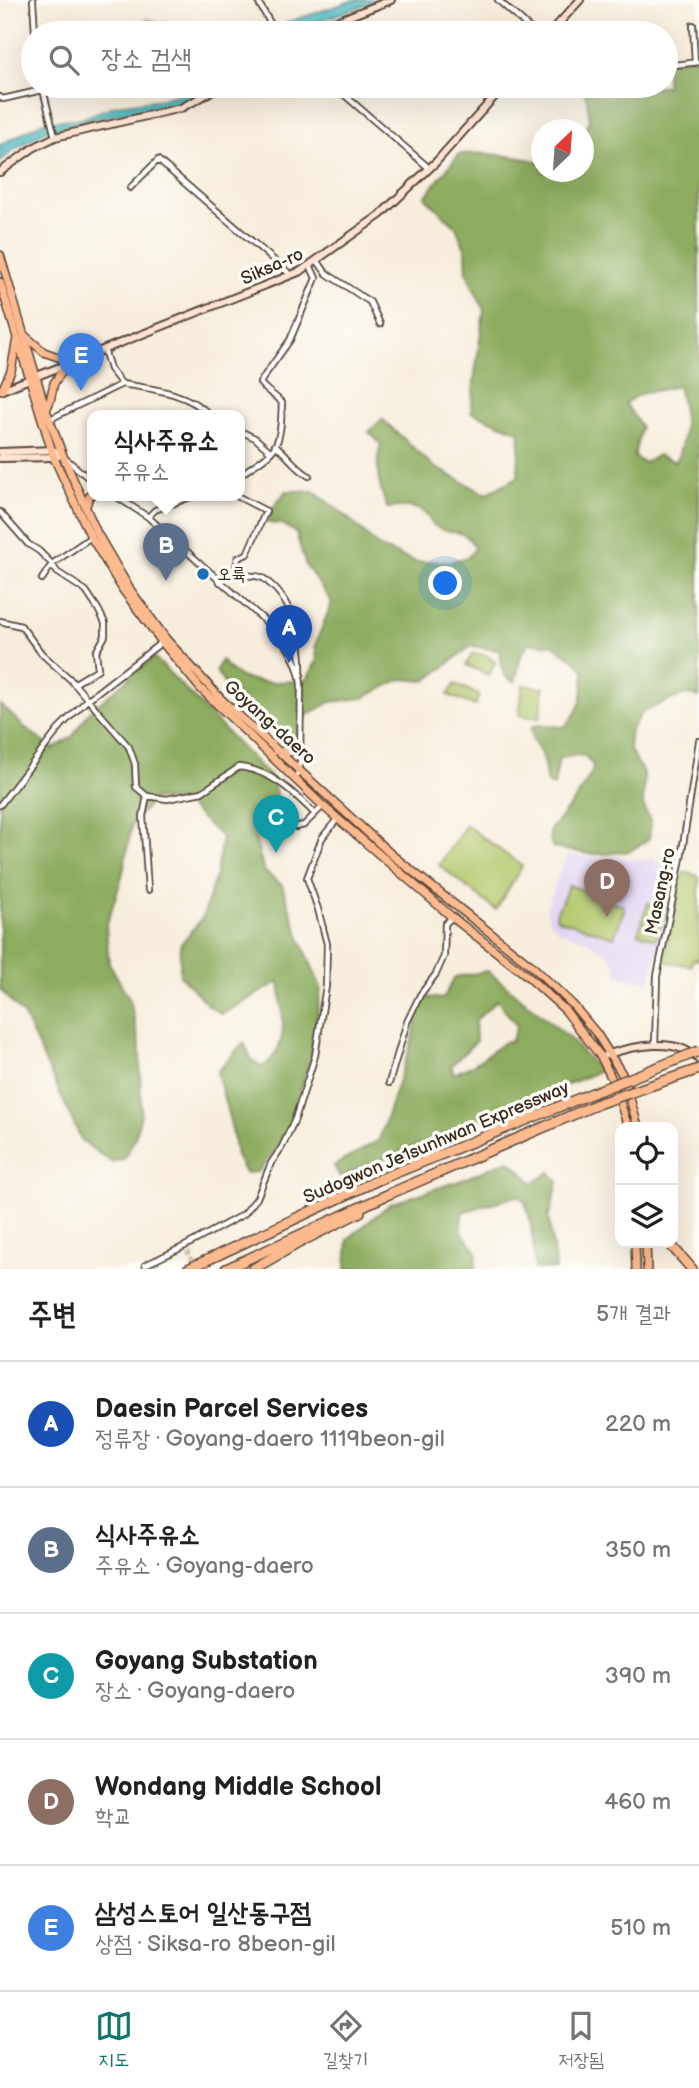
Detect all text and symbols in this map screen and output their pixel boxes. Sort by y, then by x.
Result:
search box [21,21,678,98]
icon: search [45,41,83,79]
text: 장소 검색 [101,44,192,75]
north arrow [531,119,594,182]
street label: Siksa-ro [238,243,307,289]
pin: E [58,333,104,391]
popup [87,410,245,501]
text: 식사주유소 [114,426,218,457]
text: 주유소 [114,458,169,486]
pin: B [143,523,189,581]
place label: 오륙 [217,564,246,585]
marker: 오륙 [195,566,211,582]
your location [428,566,462,600]
pin: A [266,605,312,663]
street label: Goyang-daero [220,676,320,769]
pin: C [253,795,299,853]
street label: Masang-ro [641,846,680,936]
pin: D [584,859,630,917]
street label: Sudogwon Je1sunhwan Expressway [300,1077,573,1208]
map controls [615,1122,678,1248]
button: locate [615,1122,678,1185]
button: layers [615,1185,678,1248]
text: 주변 [28,1297,76,1333]
text: 5개 결과 [596,1300,671,1328]
text: Daesin Parcel Services [95,1394,368,1425]
text: A [44,1410,58,1438]
text: 220 m [605,1410,671,1438]
text: 정류장 · Goyang-daero 1119beon-gil [95,1425,445,1453]
text: 식사주유소 [95,1520,200,1551]
text: B [43,1536,59,1564]
text: 350 m [605,1536,671,1564]
text: 주유소 · Goyang-daero [95,1552,314,1580]
text: Goyang Substation [95,1646,318,1677]
text: C [43,1662,59,1690]
text: 390 m [605,1662,671,1690]
text: 장소 · Goyang-daero [95,1677,295,1705]
text: Wondang Middle School [95,1772,381,1803]
text: D [43,1788,59,1816]
text: 460 m [604,1788,671,1816]
text: 학교 [95,1803,132,1831]
text: 삼성스토어 일산동구점 [95,1898,311,1929]
text: E [44,1914,58,1942]
text: 510 m [610,1914,671,1942]
text: 상점 · Siksa-ro 8beon-gil [95,1930,336,1958]
tab: 지도 [95,2007,133,2073]
tab: 길찾기 [323,2007,369,2073]
tab: 저장됨 [558,2007,604,2073]

